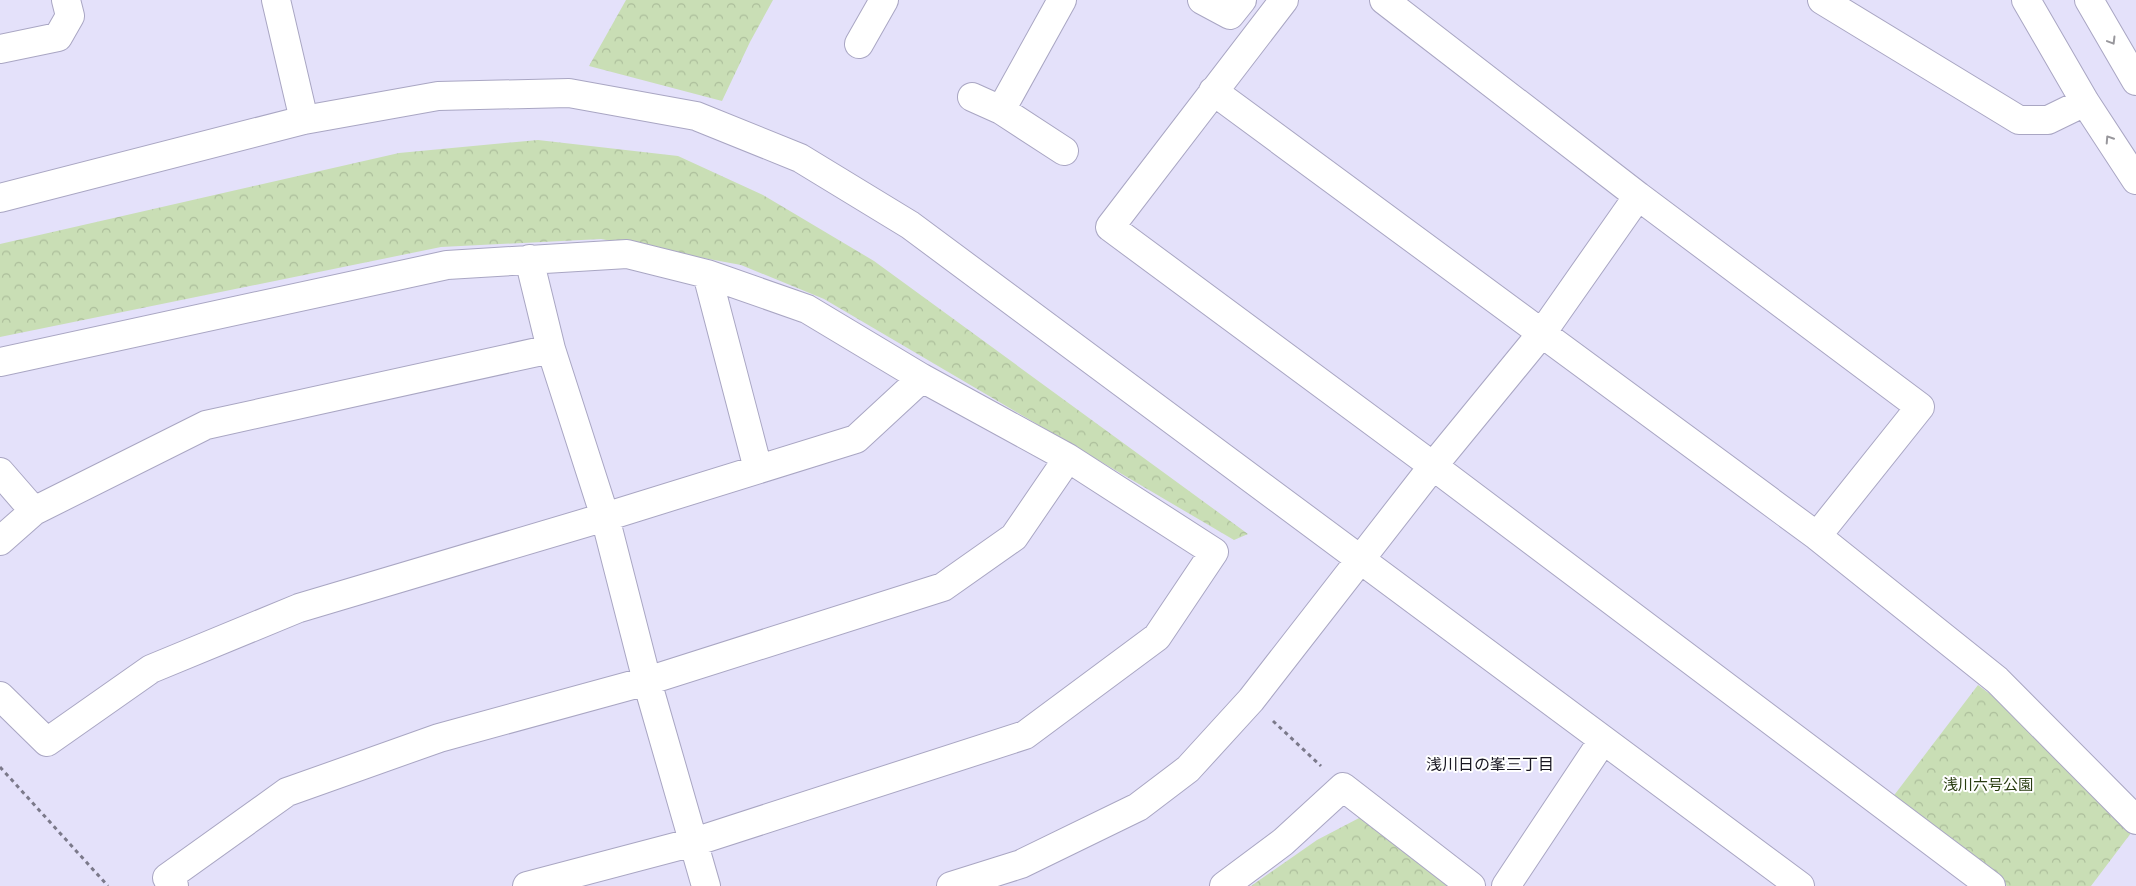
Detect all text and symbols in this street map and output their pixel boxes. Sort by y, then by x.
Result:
one-way arrow [2105,35,2115,44]
one-way arrow [2106,135,2115,145]
district label: 浅川日の峯三丁目 [1426,755,1554,774]
park label: 浅川六号公園 [1943,776,2033,793]

